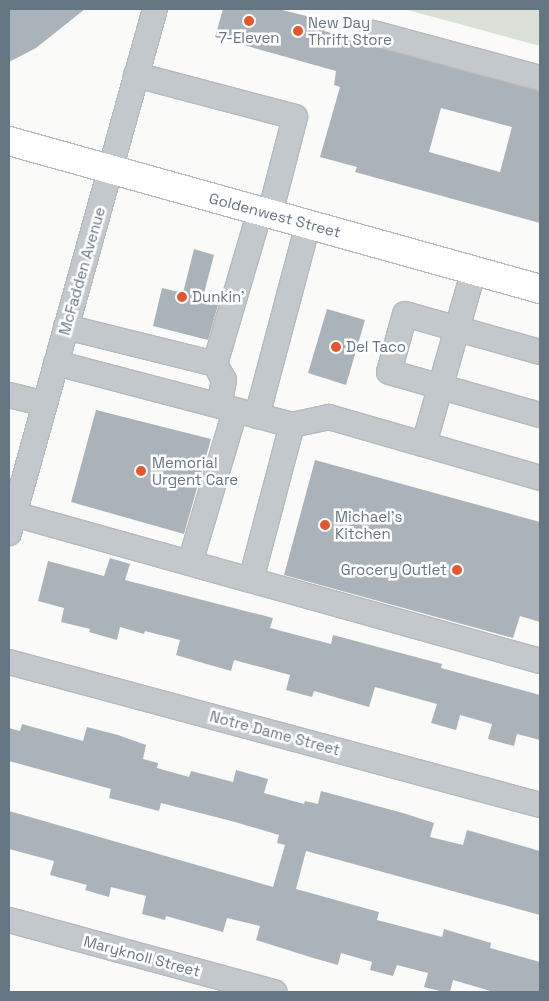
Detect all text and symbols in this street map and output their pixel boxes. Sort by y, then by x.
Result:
place label: New Day Thrift Store [308,13,392,48]
marker: 7-Eleven [243,15,255,27]
marker: New Day Thrift Store [292,25,304,37]
place label: 7-Eleven [219,29,279,47]
street label: Goldenwest Street [207,189,343,241]
street label: McFadden Avenue [55,205,109,337]
place label: Dunkin' [192,288,245,306]
marker: Dunkin' [176,291,188,303]
place label: Del Taco [346,338,407,356]
marker: Del Taco [330,341,342,353]
place label: Memorial Urgent Care [152,453,238,488]
marker: Memorial Urgent Care [134,464,148,478]
place label: Michael's Kitchen [335,507,402,542]
marker: Michael's Kitchen [319,519,331,531]
place label: Grocery Outlet [341,561,447,579]
marker: Grocery Outlet [451,564,463,576]
street label: Notre Dame Street [208,707,342,759]
street label: Maryknoll Street [82,932,202,980]

